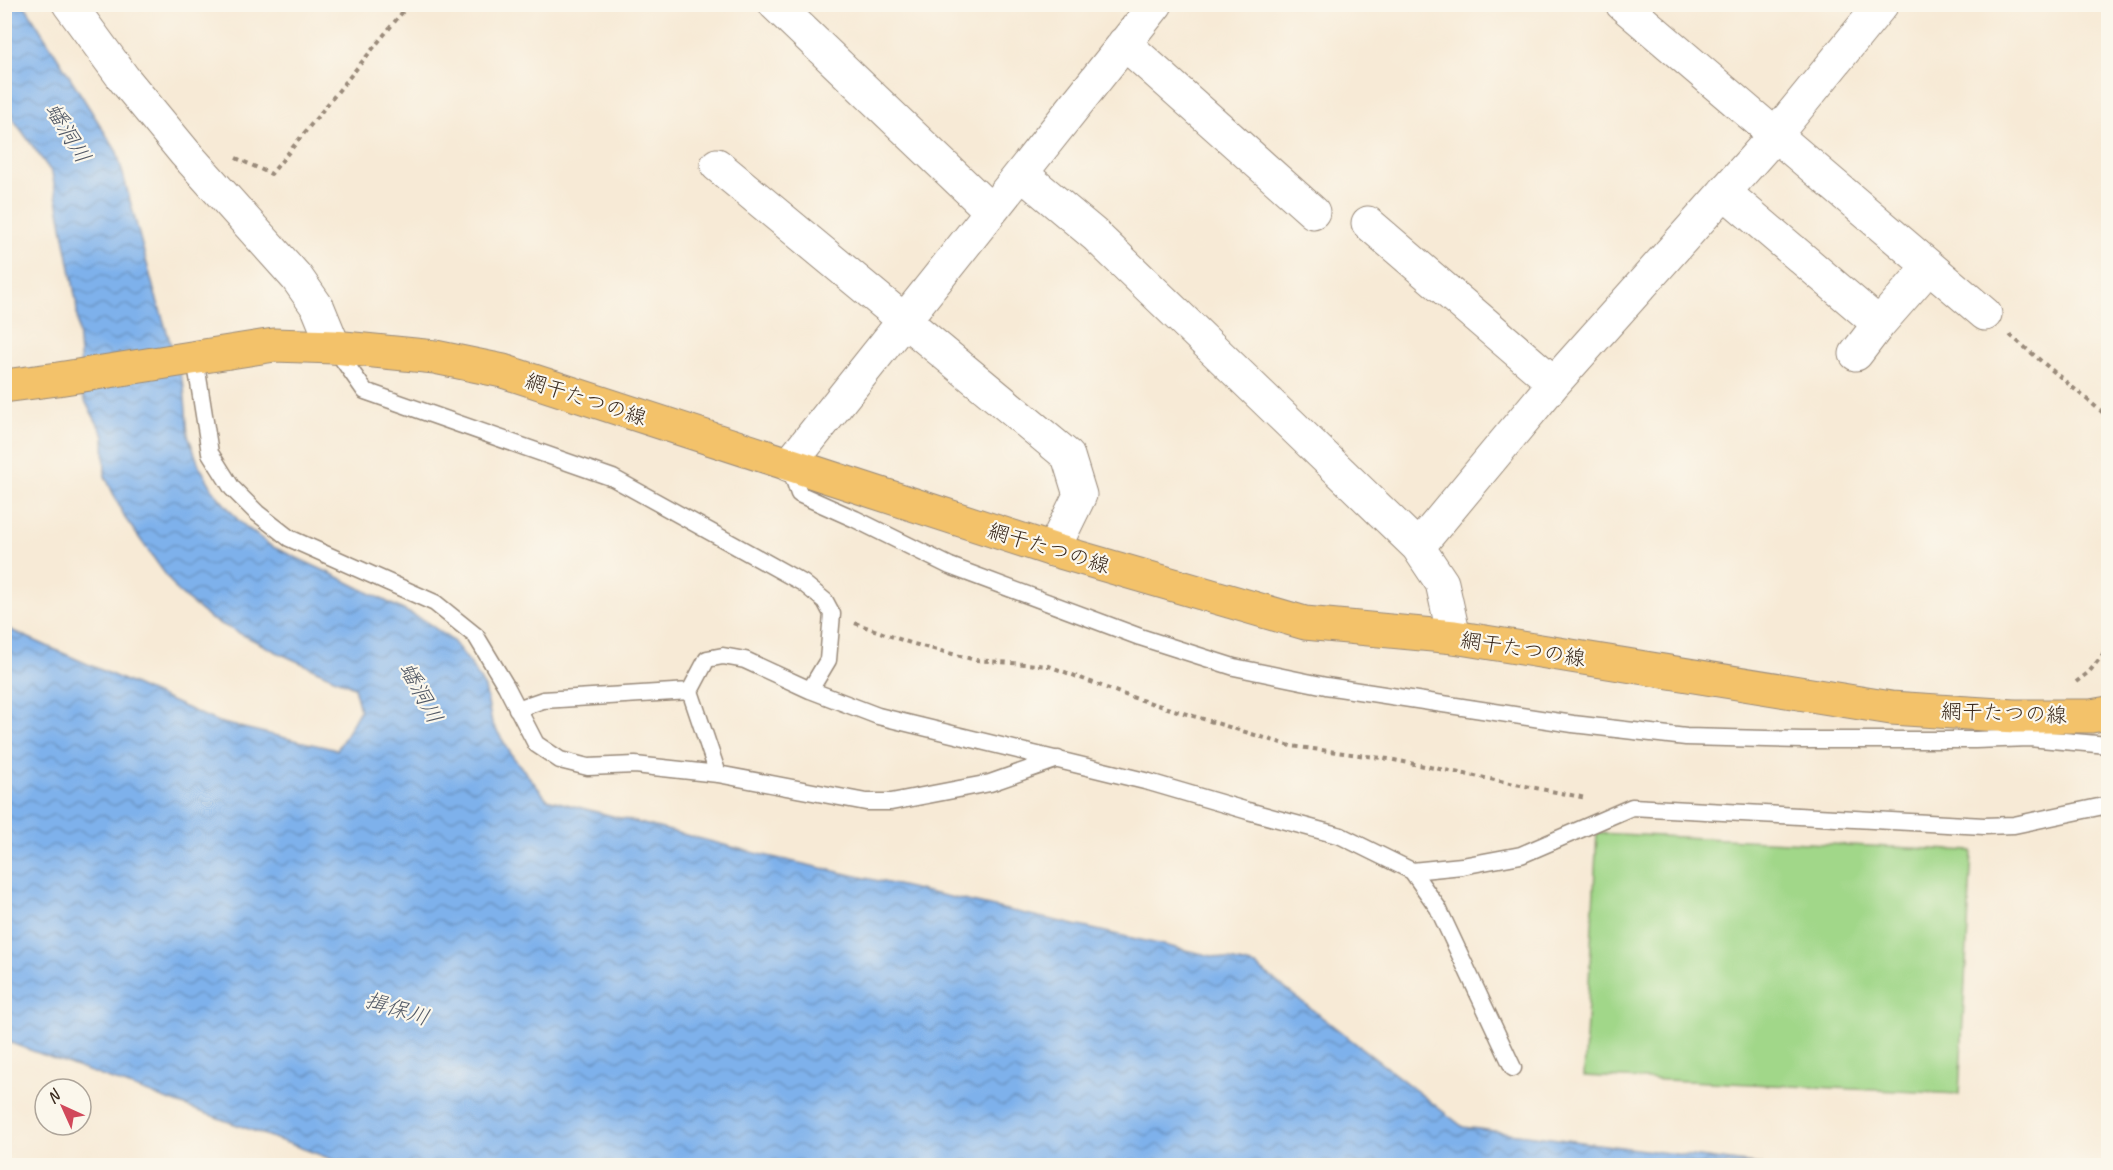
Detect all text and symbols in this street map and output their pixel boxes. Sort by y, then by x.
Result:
water label: 蟠洞川 [39,97,97,169]
street label: 網干たつの線 [522,367,650,431]
street label: 網干たつの線 [985,517,1113,579]
street label: 網干たつの線 [1459,626,1587,672]
water label: 蟠洞川 [393,657,449,729]
street label: 網干たつの線 [1941,698,2067,728]
water label: 揖保川 [361,986,433,1032]
north arrow [33,1077,93,1137]
text: N [43,1084,66,1108]

